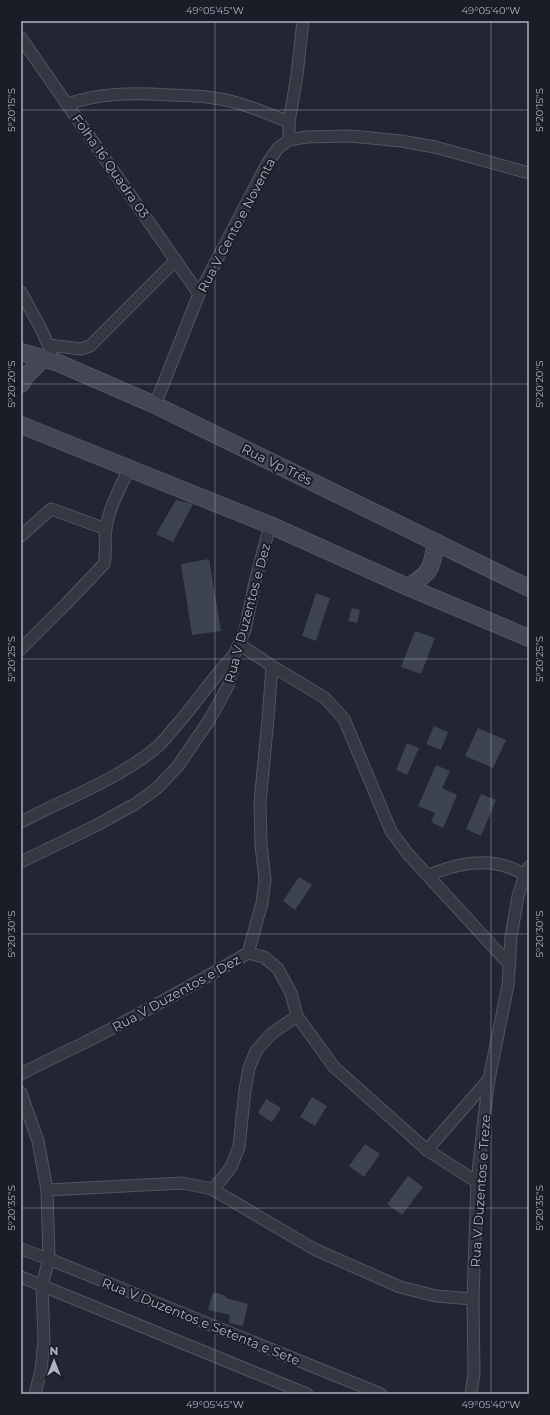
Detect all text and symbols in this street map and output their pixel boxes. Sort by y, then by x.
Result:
text: 49°05'45"W [186,4,244,17]
text: 49°05'40"W [462,4,520,17]
text: 5°20'15"S [5,88,18,132]
text: 5°20'15"S [533,88,546,132]
street label: Folha 16 Quadra 03 [69,111,153,221]
street label: Rua V Cento e Noventa [194,155,278,295]
text: 5°20'20"S [5,361,18,407]
text: 5°20'20"S [533,361,546,407]
street label: Rua Vp Três [239,440,315,488]
street label: Rua V Duzentos e Dez [221,541,273,684]
text: 5°20'25"S [5,636,18,682]
text: 5°20'25"S [533,636,546,682]
text: 5°20'30"S [5,911,18,957]
text: 5°20'30"S [533,911,546,957]
street label: Rua V Duzentos e Dez [109,951,243,1035]
street label: Rua V Duzentos e Treze [467,1114,493,1268]
text: 5°20'35"S [5,1185,18,1231]
text: 5°20'35"S [533,1185,546,1231]
street label: Rua V Duzentos e Setenta e Sete [100,1274,302,1368]
north arrow [34,1341,74,1381]
text: N [50,1344,58,1358]
text: 49°05'45"W [186,1398,244,1411]
text: 49°05'40"W [462,1398,520,1411]

